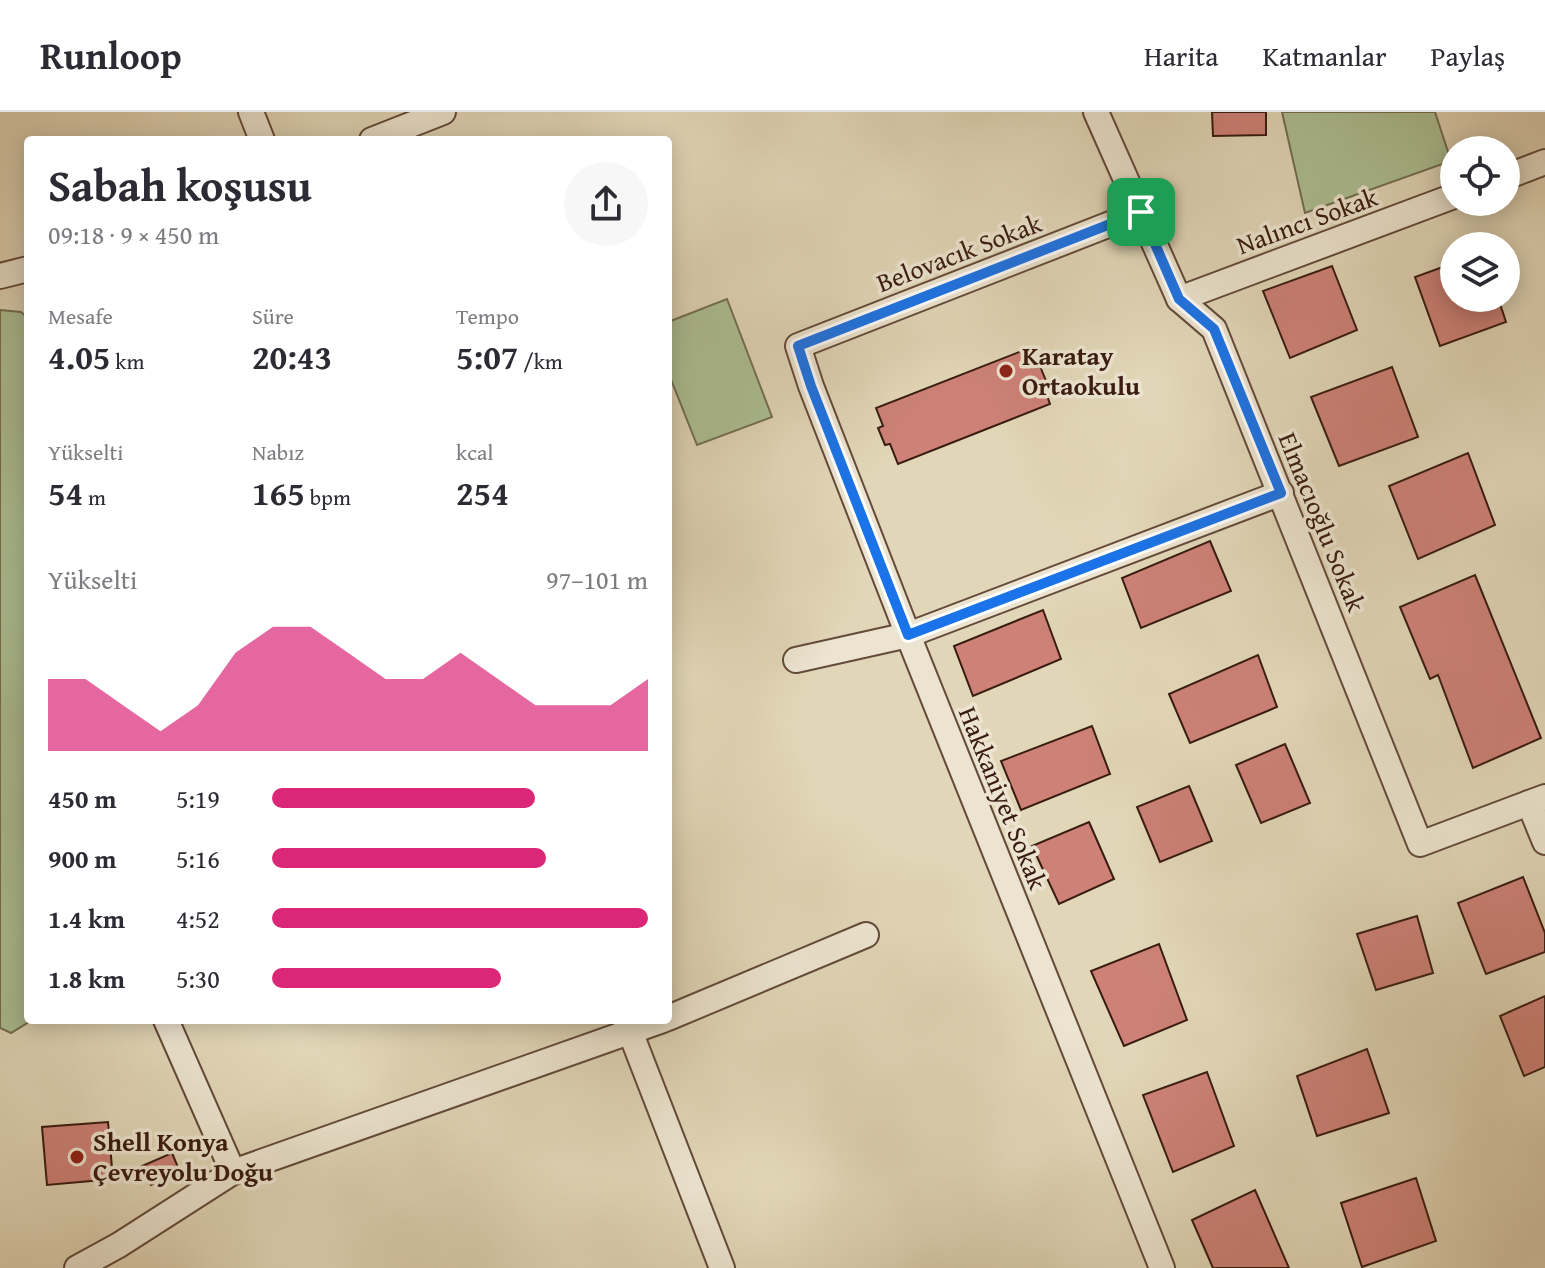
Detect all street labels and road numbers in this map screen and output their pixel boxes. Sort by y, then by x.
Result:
street label: Nalıncı Sokak [1231,177,1384,264]
street label: Belovacık Sokak [871,203,1048,302]
street label: Elmacıoğlu Sokak [1269,426,1377,618]
street label: Hakkaniyet Sokak [949,700,1058,896]

